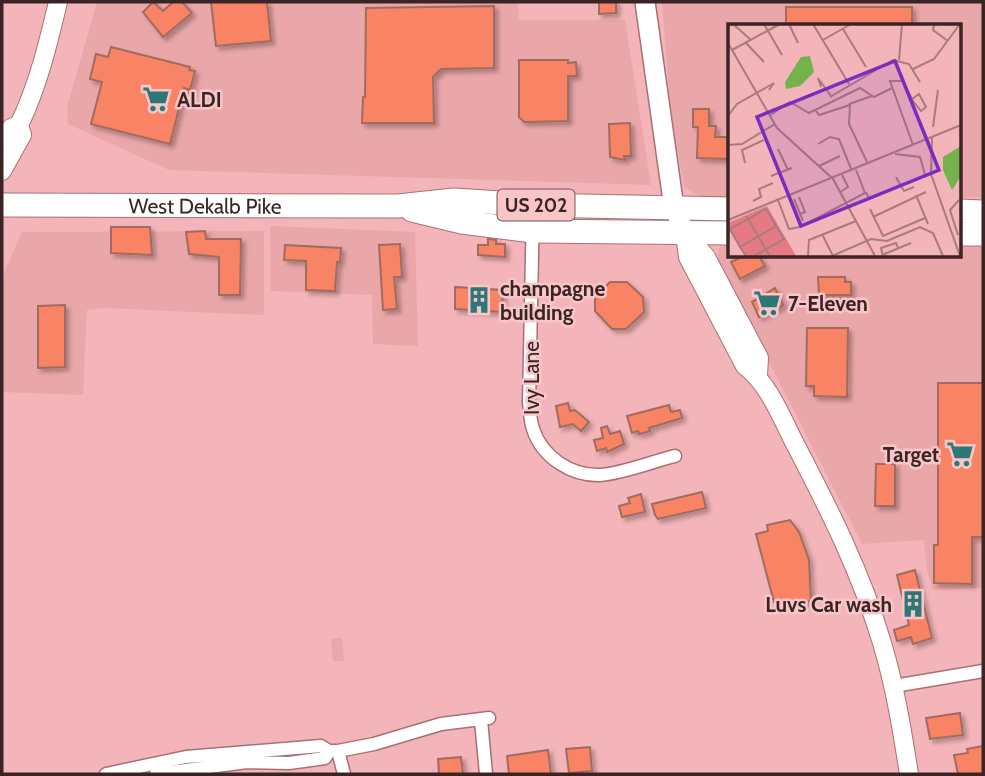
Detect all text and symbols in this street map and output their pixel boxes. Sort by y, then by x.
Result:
inset map [728,24,960,257]
supermarket icon: ALDI [141,84,171,114]
place label: ALDI [177,87,222,112]
road number: US 202 [498,190,574,220]
street label: West Dekalb Pike [128,193,282,218]
place label: champagne building [500,276,605,325]
building icon: champagne building [464,285,494,315]
supermarket icon: 7-Eleven [752,288,782,318]
place label: 7-Eleven [788,291,868,316]
street label: Ivy Lane [519,341,544,415]
supermarket icon: Target [945,439,975,469]
place label: Target [883,442,939,467]
building icon: Luvs Car wash [898,589,928,619]
place label: Luvs Car wash [765,592,892,617]

